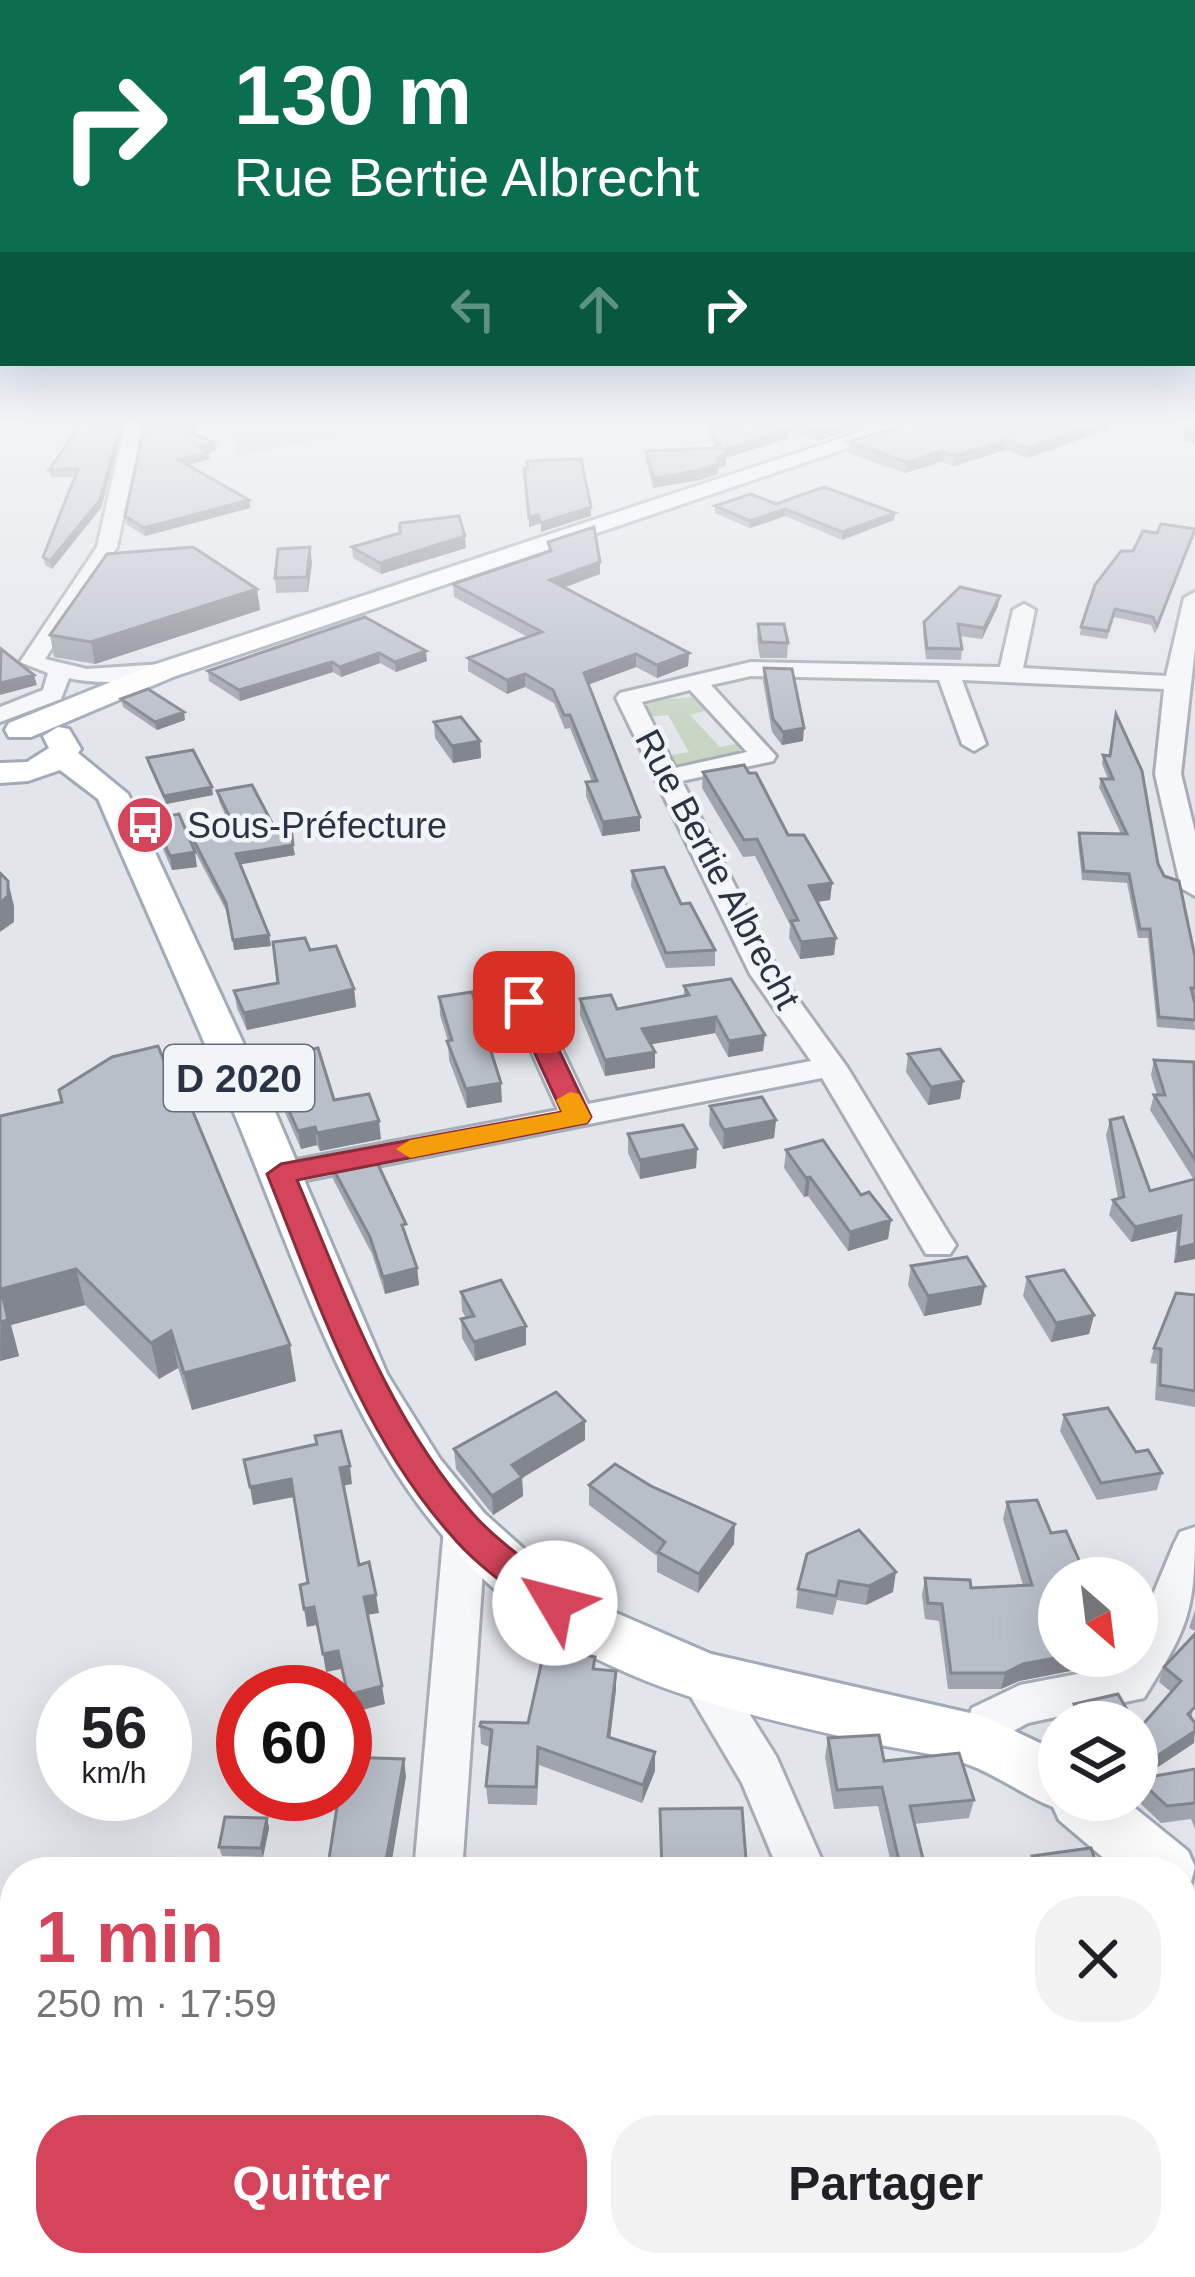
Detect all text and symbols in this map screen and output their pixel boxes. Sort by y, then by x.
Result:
icon: right [36,48,192,204]
text: 130 m [234,48,472,142]
text: Rue Bertie Albrecht [234,147,699,207]
icon: left [440,276,506,342]
icon: ahead [566,276,632,342]
icon: right [692,276,758,342]
street label: Rue Bertie Albrecht [627,722,809,1016]
bus stop icon: Sous-Préfecture [114,794,176,856]
place label: Sous-Préfecture [187,805,447,846]
pin [473,951,575,1053]
icon: arrive [491,969,557,1035]
road number: D 2020 [164,1045,314,1111]
position arrow [492,1540,618,1666]
north arrow [1038,1557,1158,1677]
map controls [1038,1557,1158,1821]
speed limit sign: 60 [216,1665,372,1821]
text: 56 [81,1694,147,1761]
button: layers [1038,1701,1158,1821]
text: km/h [81,1756,147,1789]
button: close [1035,1896,1161,2022]
text: 1 min [36,1897,224,1977]
text: 250 m · 17:59 [36,1982,277,2025]
button: Quitter [36,2115,587,2253]
button: Partager [611,2115,1161,2253]

